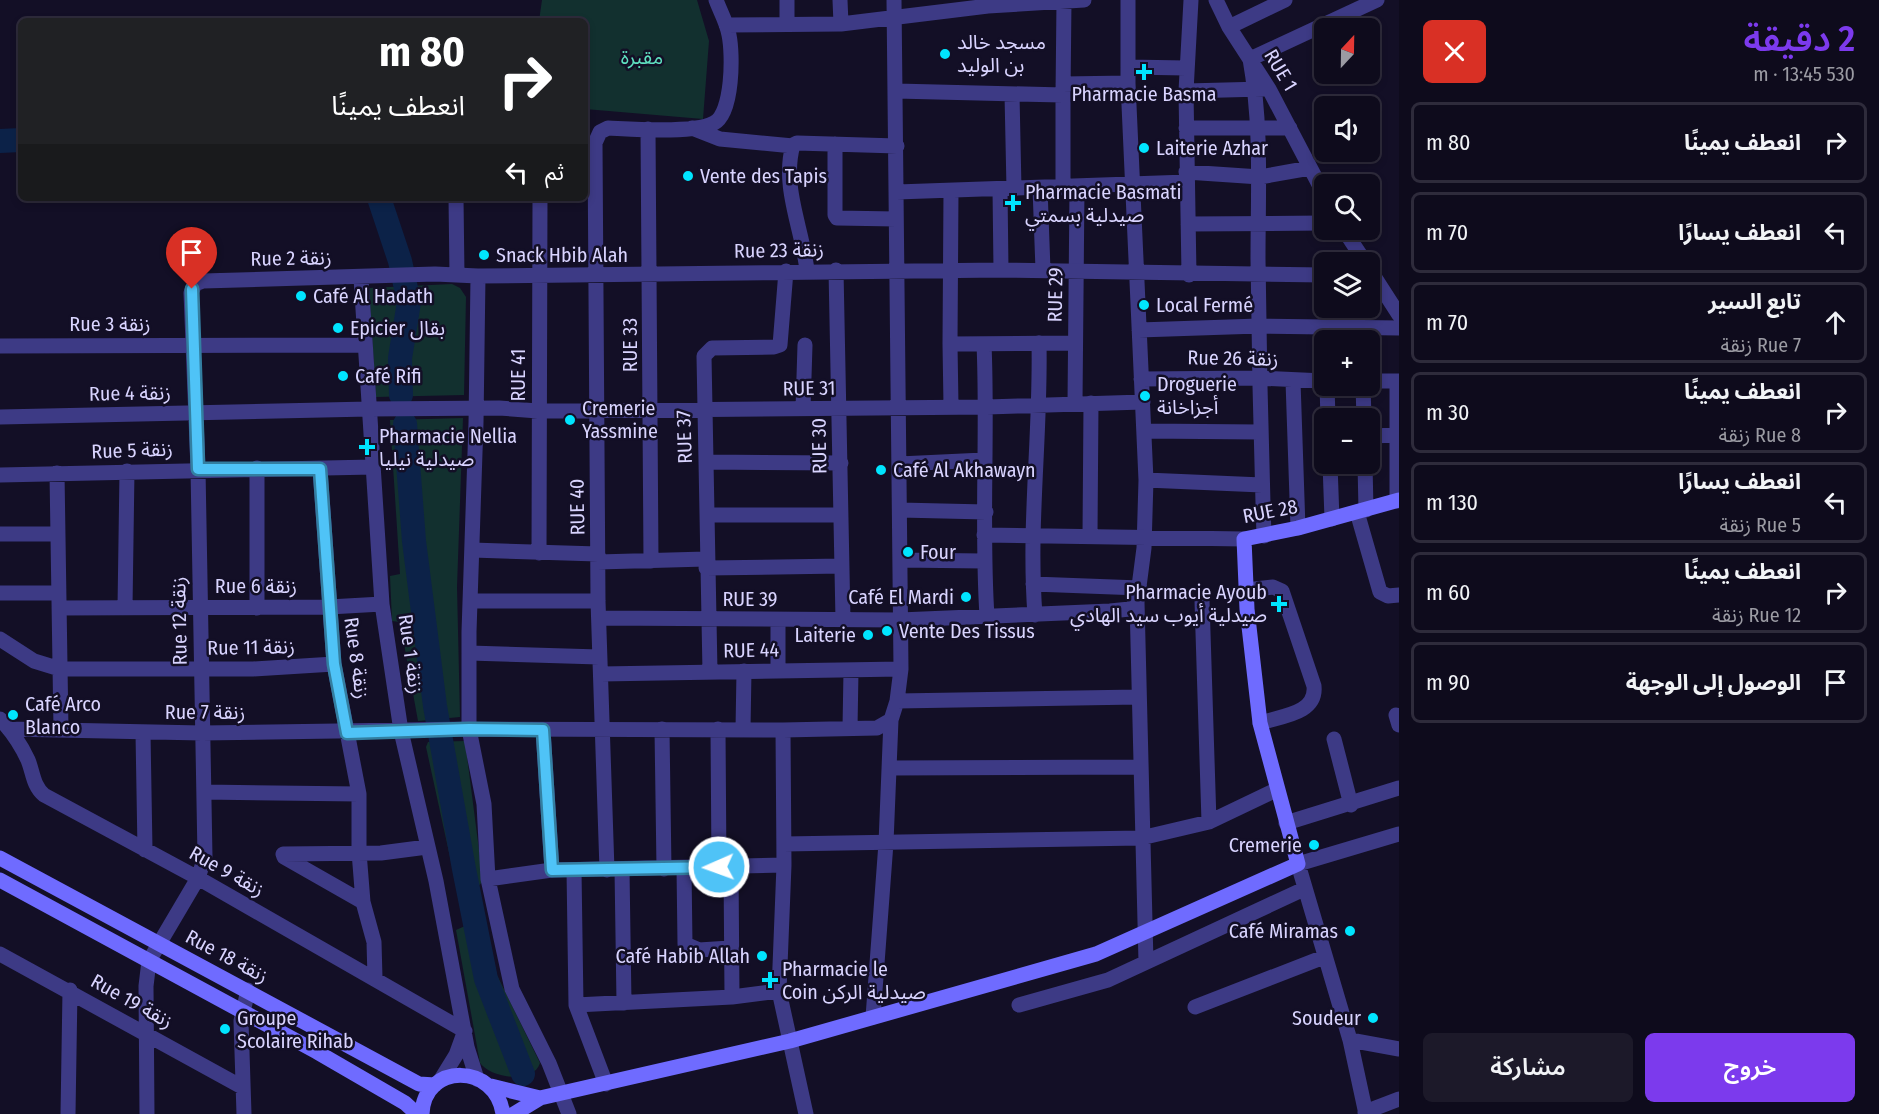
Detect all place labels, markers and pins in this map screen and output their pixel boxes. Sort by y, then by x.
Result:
place label: مسجد خالد بن الوليد [957,30,1046,77]
marker: مسجد خالد بن الوليد [938,47,952,61]
marker: Pharmacie Basma [1137,65,1151,79]
place label: Pharmacie Basma [1071,82,1217,106]
place label: Laiterie Azhar [1156,136,1268,160]
marker: Laiterie Azhar [1137,141,1151,155]
place label: Vente des Tapis [700,164,827,188]
marker: Vente des Tapis [681,169,695,183]
place label: Pharmacie Basmati صيدلية بسمتي [1025,180,1182,231]
marker: Pharmacie Basmati صيدلية بسمتي [1006,196,1020,210]
pin [166,227,217,289]
place label: Snack Hbib Alah [496,243,628,267]
marker: Snack Hbib Alah [477,248,491,262]
place label: Café Al Hadath [313,284,433,308]
marker: Café Al Hadath [294,289,308,303]
place label: Local Fermé [1156,293,1253,317]
marker: Local Fermé [1137,298,1151,312]
place label: Epicier بقال [350,316,445,340]
marker: Epicier بقال [331,321,345,335]
place label: Café Rifi [355,364,422,388]
marker: Café Rifi [336,369,350,383]
place label: Droguerie أجزاخانة [1157,372,1237,419]
marker: Droguerie أجزاخانة [1138,389,1152,403]
place label: Cremerie Yassmine [582,396,658,443]
marker: Cremerie Yassmine [563,413,577,427]
place label: Pharmacie Nellia صيدلية نيليا [379,424,517,471]
marker: Pharmacie Nellia صيدلية نيليا [360,440,374,454]
place label: Café Al Akhawayn [893,458,1036,482]
marker: Café Al Akhawayn [874,463,888,477]
place label: Four [920,540,956,564]
marker: Four [901,545,915,559]
place label: Pharmacie Ayoub صيدلية أيوب سيد الهادي [1070,580,1267,631]
place label: Café El Mardi [848,585,954,609]
marker: Café El Mardi [959,590,973,604]
marker: Pharmacie Ayoub صيدلية أيوب سيد الهادي [1272,597,1286,611]
place label: Vente Des Tissus [899,619,1035,643]
place label: Laiterie [794,623,856,647]
marker: Vente Des Tissus [880,624,894,638]
marker: Laiterie [861,628,875,642]
place label: Café Arco Blanco [25,692,101,739]
marker: Café Arco Blanco [6,708,20,722]
place label: Cremerie [1229,833,1302,857]
marker: Cremerie [1307,838,1321,852]
place label: Café Miramas [1229,919,1338,943]
marker: Café Miramas [1343,924,1357,938]
place label: Café Habib Allah [615,944,750,968]
marker: Café Habib Allah [755,949,769,963]
place label: Pharmacie le Coin صيدلية الركن [782,957,926,1004]
marker: Pharmacie le Coin صيدلية الركن [763,973,777,987]
place label: Groupe Scolaire Rihab [237,1006,354,1053]
place label: Soudeur [1292,1006,1361,1030]
marker: Soudeur [1366,1011,1380,1025]
marker: Groupe Scolaire Rihab [218,1022,232,1036]

